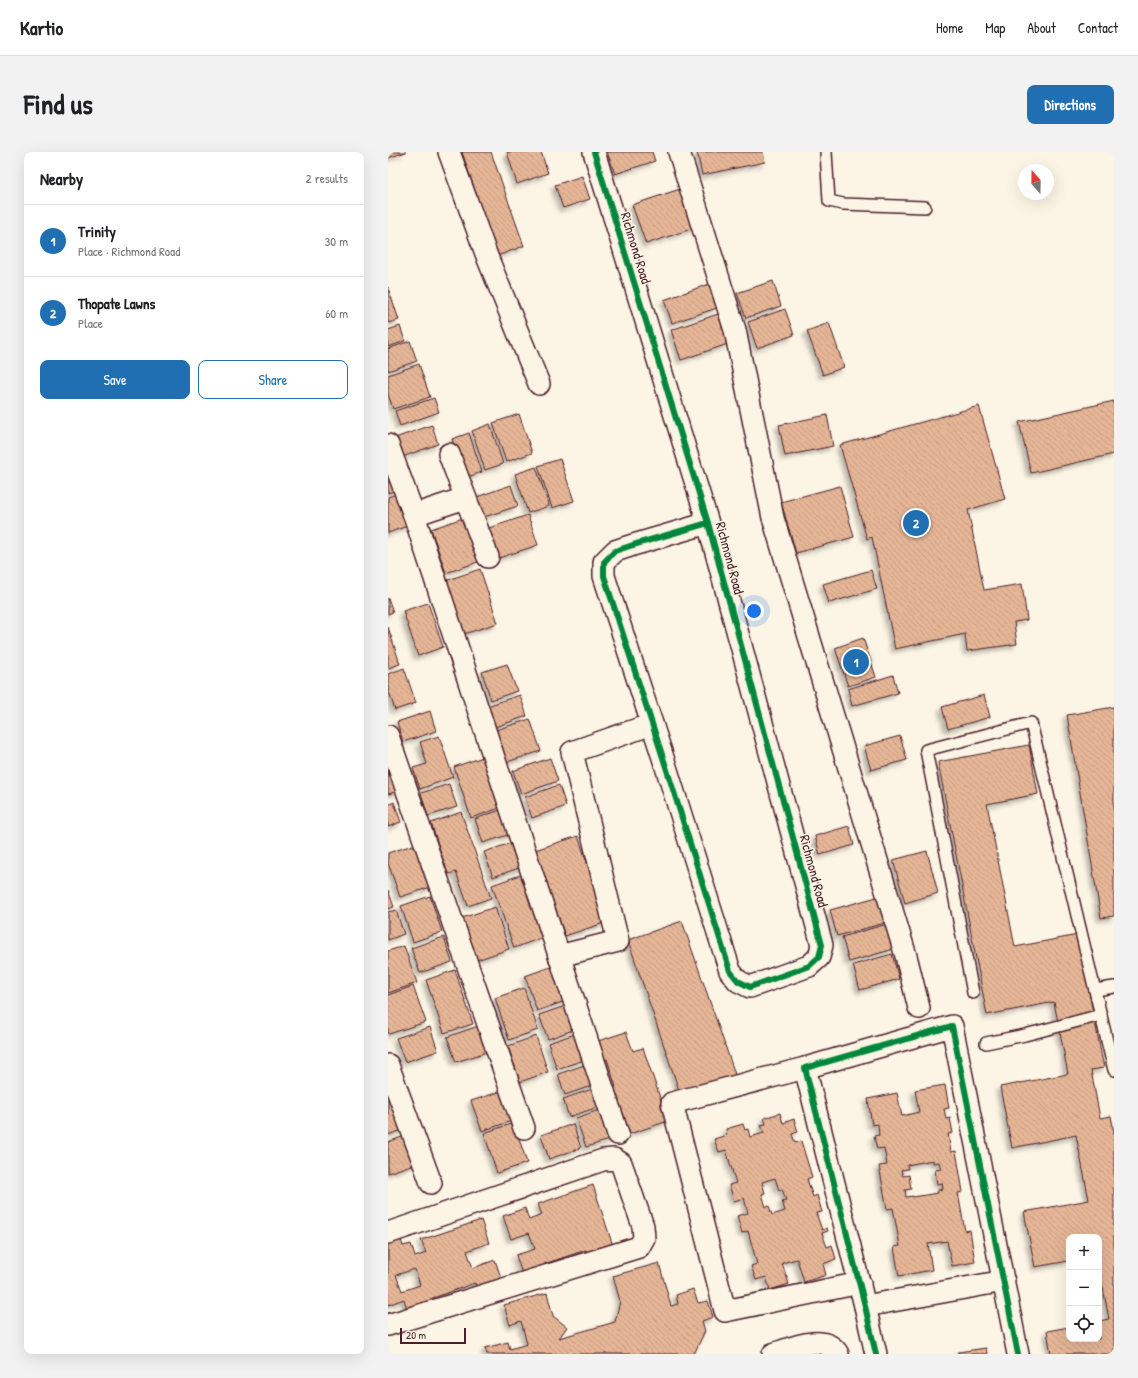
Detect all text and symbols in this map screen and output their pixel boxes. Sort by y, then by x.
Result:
text: Kartio [20,15,63,41]
text: Home [936,18,963,37]
text: Map [985,18,1005,37]
text: About [1027,18,1056,37]
text: Contact [1078,18,1118,37]
text: Find us [24,85,93,123]
button: Directions [1027,85,1114,124]
north arrow [1018,164,1054,200]
text: Nearby [40,167,83,190]
text: 2 results [306,169,348,187]
street label: Richmond Road [617,210,657,286]
text: Trinity [78,221,116,242]
text: 1 [51,232,55,250]
text: 30 m [325,232,348,250]
text: Place · Richmond Road [78,242,180,260]
text: Thopate Lawns [78,293,155,314]
text: 2 [50,304,56,322]
text: 60 m [325,304,348,322]
text: Place [78,314,103,332]
button: Save [40,360,190,399]
button: Share [198,360,348,399]
pin: 2 [903,508,929,538]
street label: Richmond Road [712,520,749,597]
your location [744,601,764,621]
pin: 1 [843,647,869,677]
street label: Richmond Road [796,833,833,910]
map controls [1066,1234,1102,1342]
button: + [1066,1234,1102,1270]
button: − [1066,1270,1102,1306]
button: locate [1066,1306,1102,1342]
scale bar [400,1326,466,1345]
text: 20 m [406,1328,426,1342]

